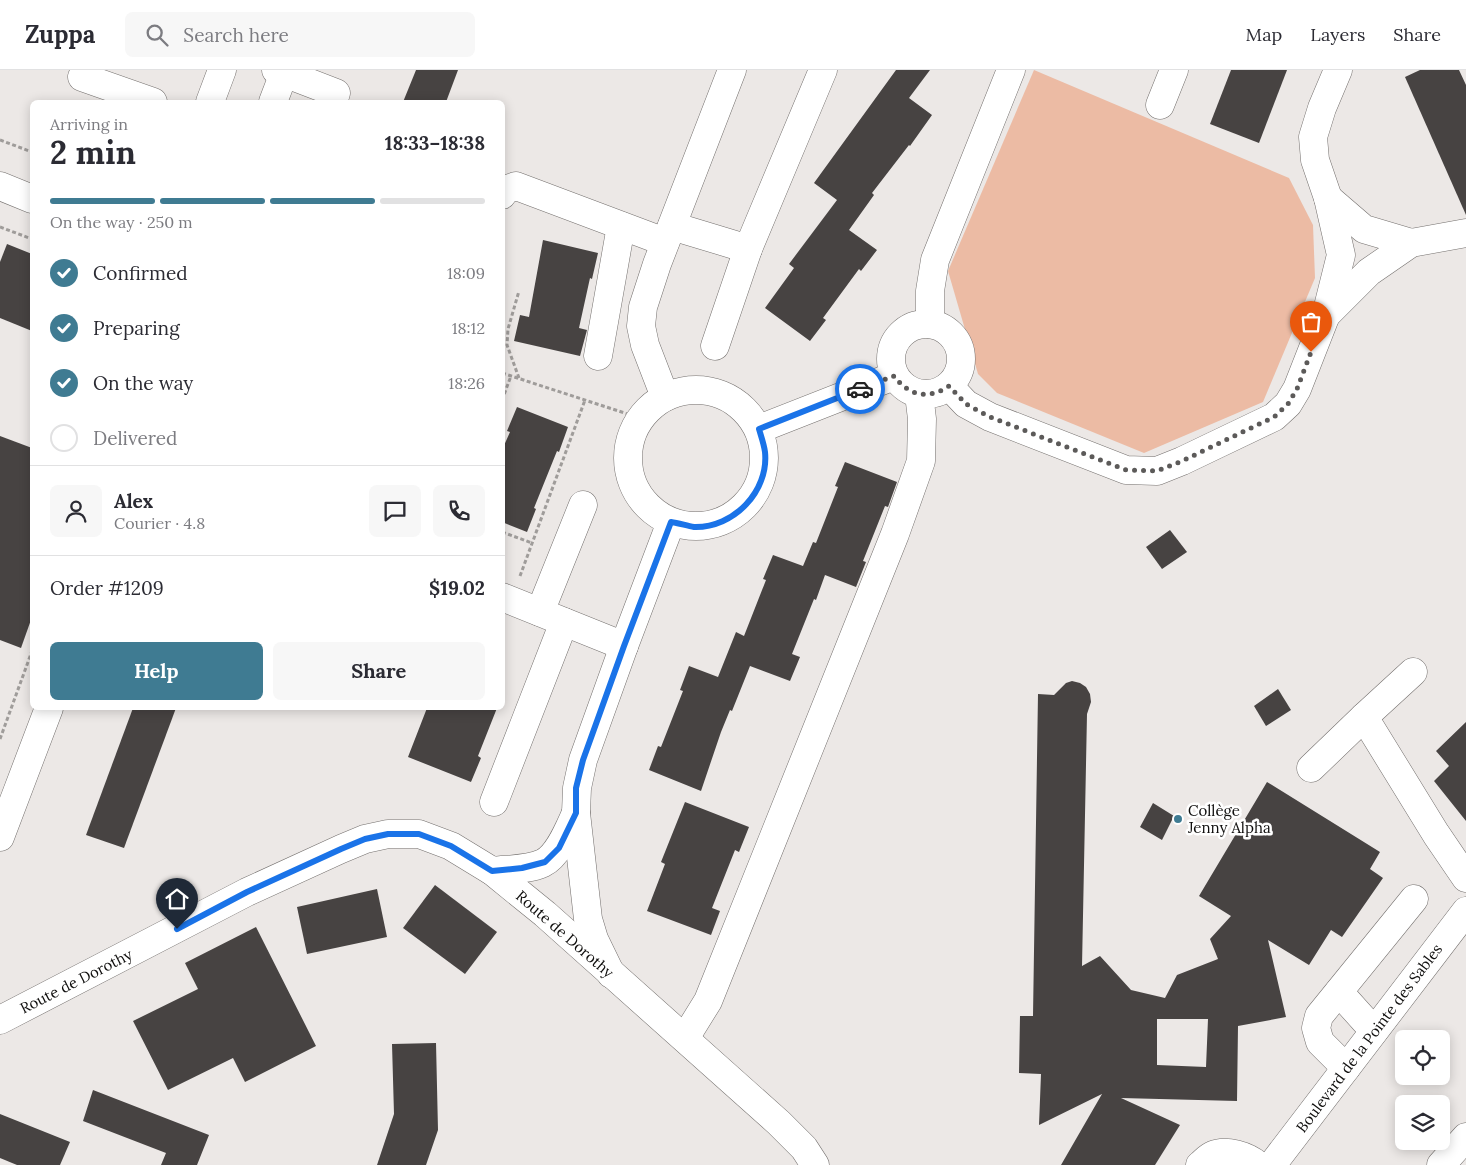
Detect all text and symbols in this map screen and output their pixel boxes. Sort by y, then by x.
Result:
search box [125,12,475,57]
text: Zuppa [25,19,95,50]
icon: search [143,21,171,49]
text: Search here [183,23,289,47]
text: Map [1246,23,1282,46]
text: Layers [1310,23,1365,46]
text: Share [1393,23,1441,46]
text: Arriving in [50,114,128,134]
text: 18:33–18:38 [385,131,485,155]
text: 2 min [50,132,136,173]
text: On the way · 250 m [50,212,193,232]
icon: check [50,259,78,287]
text: Confirmed [93,261,188,285]
text: 18:09 [447,263,485,283]
pin [1290,301,1332,352]
icon: bag [1297,308,1325,336]
icon: check [50,314,78,342]
text: Preparing [93,316,180,340]
text: 18:12 [452,318,485,338]
courier [835,364,885,414]
icon: check [50,369,78,397]
text: On the way [93,371,193,395]
text: 18:26 [448,373,485,393]
icon: car [846,375,874,403]
text: Delivered [93,426,177,450]
button: person [50,485,102,537]
button: chat [369,485,421,537]
button: phone [433,485,485,537]
text: Alex [114,489,153,513]
text: Courier · 4.8 [114,513,205,533]
text: Order #1209 [50,576,164,600]
text: $19.02 [429,576,485,600]
button: Help [50,642,263,700]
button: Share [273,642,485,700]
place label: Collège Jenny Alpha [1187,801,1271,837]
marker: Collège Jenny Alpha [1172,813,1184,825]
pin [156,878,198,929]
icon: home [163,885,191,913]
street label: Route de Dorothy [512,886,618,982]
street label: Boulevard de la Pointe des Sables [1292,940,1446,1136]
street label: Route de Dorothy [17,944,135,1018]
map controls [1395,1030,1450,1150]
button: locate [1395,1030,1450,1085]
button: layers [1395,1095,1450,1150]

